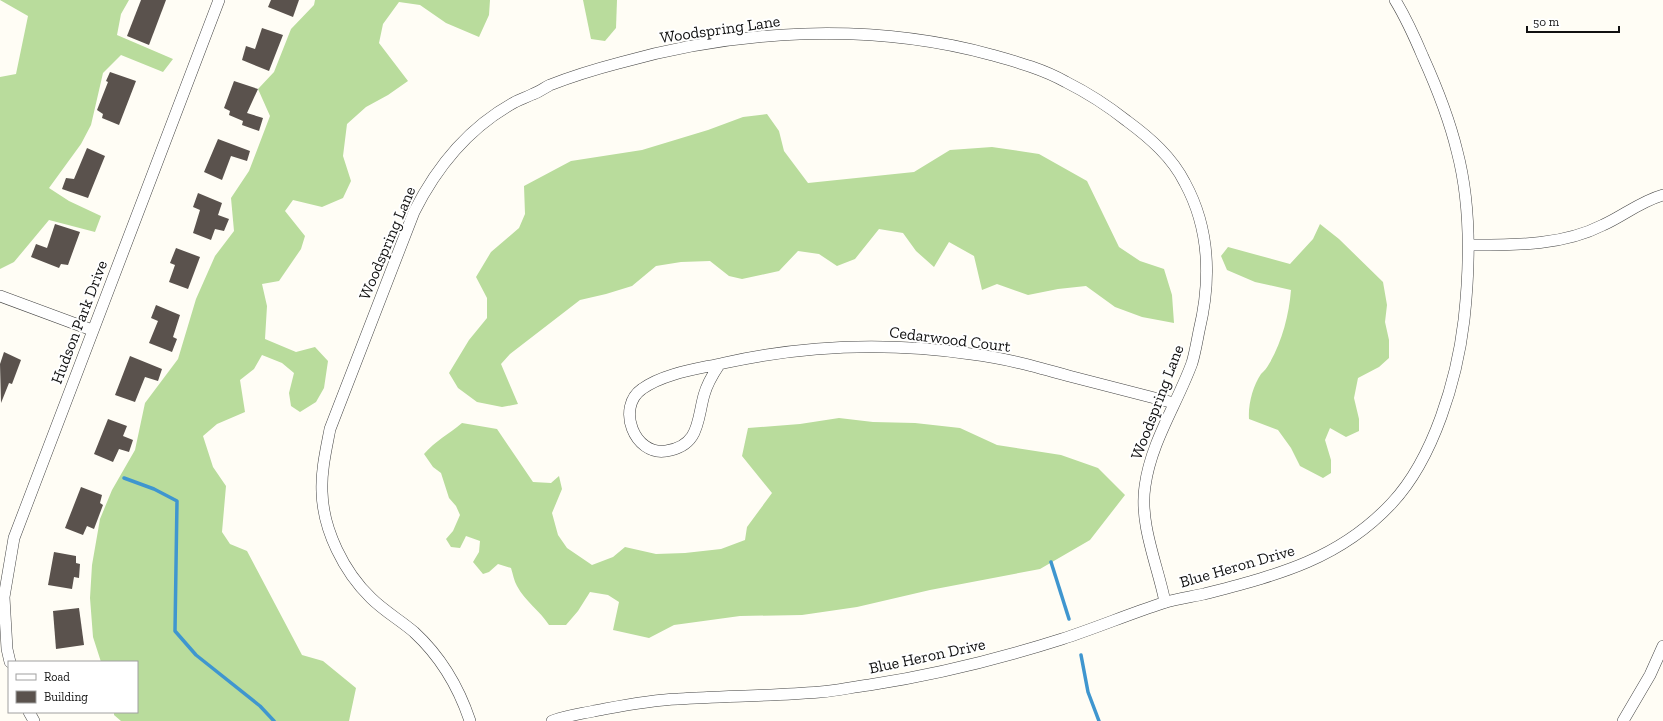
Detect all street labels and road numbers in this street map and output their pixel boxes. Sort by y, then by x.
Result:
street label: Woodspring Lane [659,11,781,47]
street label: Woodspring Lane [355,184,419,302]
street label: Hudson Park Drive [47,258,111,386]
street label: Cedarwood Court [888,322,1012,356]
street label: Woodspring Lane [1126,342,1188,462]
street label: Blue Heron Drive [1177,541,1297,591]
street label: Blue Heron Drive [867,634,987,678]

